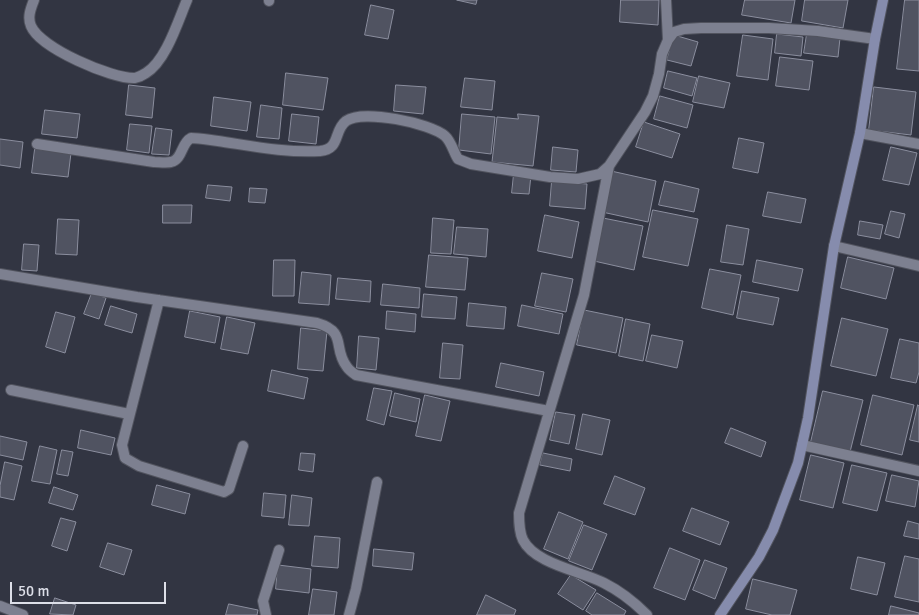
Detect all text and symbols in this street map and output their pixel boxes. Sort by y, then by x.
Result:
scale bar [12,572,169,604]
text: 50 m [18,582,49,600]

